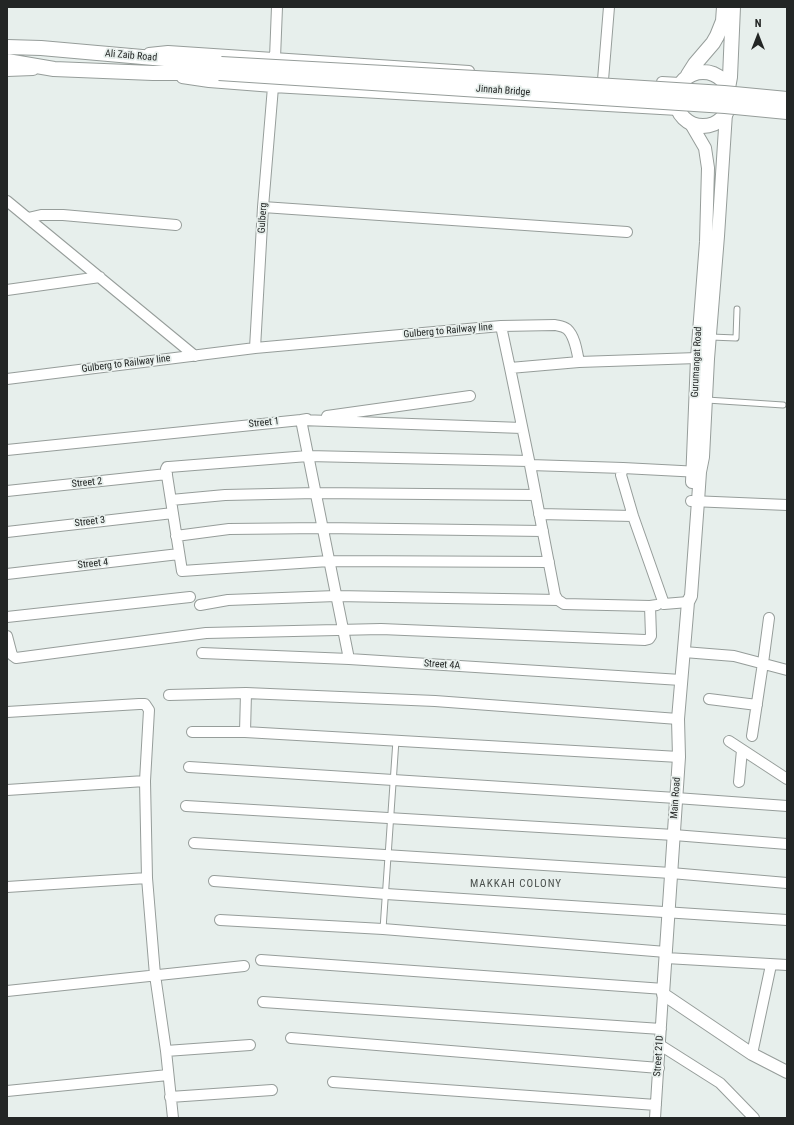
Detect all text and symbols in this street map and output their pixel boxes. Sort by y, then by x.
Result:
north arrow [738,16,778,56]
text: N [755,17,761,30]
street label: Ali Zaib Road [104,48,158,64]
street label: Jinnah Bridge [476,83,530,99]
street label: Gulberg [256,202,270,234]
street label: Gulberg to Railway line [403,321,493,341]
street label: Gurumangat Road [689,326,705,398]
street label: Gulberg to Railway line [81,353,171,375]
street label: Street 1 [248,415,280,431]
street label: Street 2 [71,475,103,491]
street label: Street 3 [74,514,106,530]
street label: Street 4 [77,556,109,572]
street label: Street 4A [423,658,461,672]
street label: Main Road [669,777,683,819]
district label: MAKKAH COLONY [470,877,562,891]
street label: Street 21D [652,1035,666,1077]

